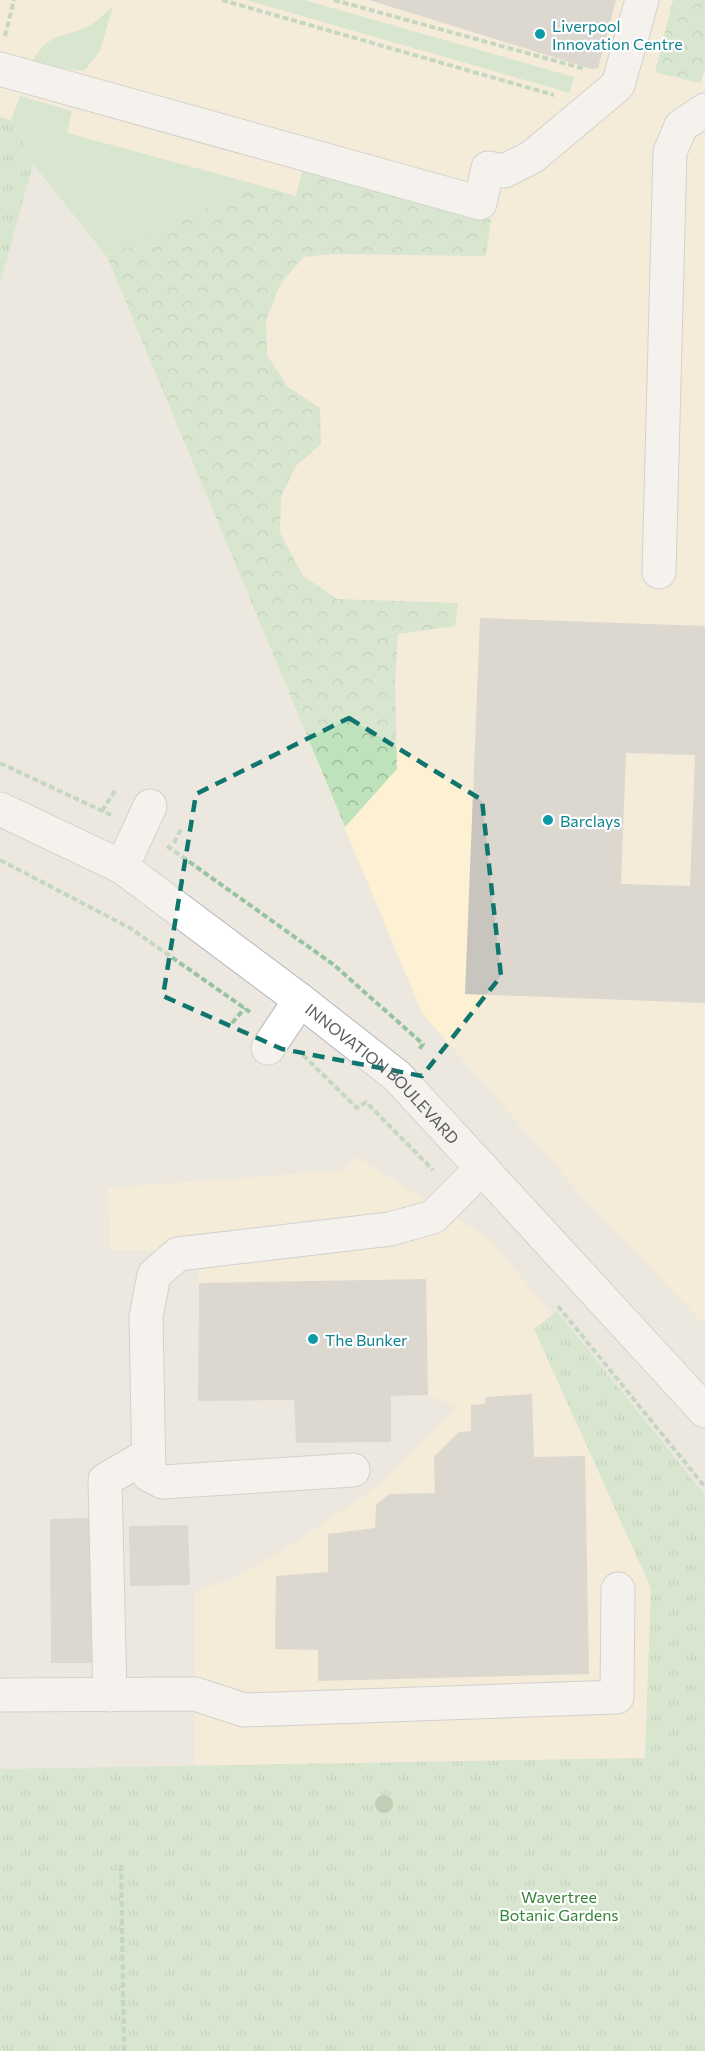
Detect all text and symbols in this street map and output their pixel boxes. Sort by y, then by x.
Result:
place label: Liverpool Innovation Centre [552,16,683,53]
marker: Liverpool Innovation Centre [533,27,547,41]
place label: Barclays [560,811,620,830]
marker: Barclays [541,813,555,827]
street label: INNOVATION BOULEVARD [302,999,464,1147]
place label: The Bunker [325,1330,408,1349]
marker: The Bunker [306,1332,320,1346]
park label: Wavertree Botanic Gardens [499,1887,619,1924]

